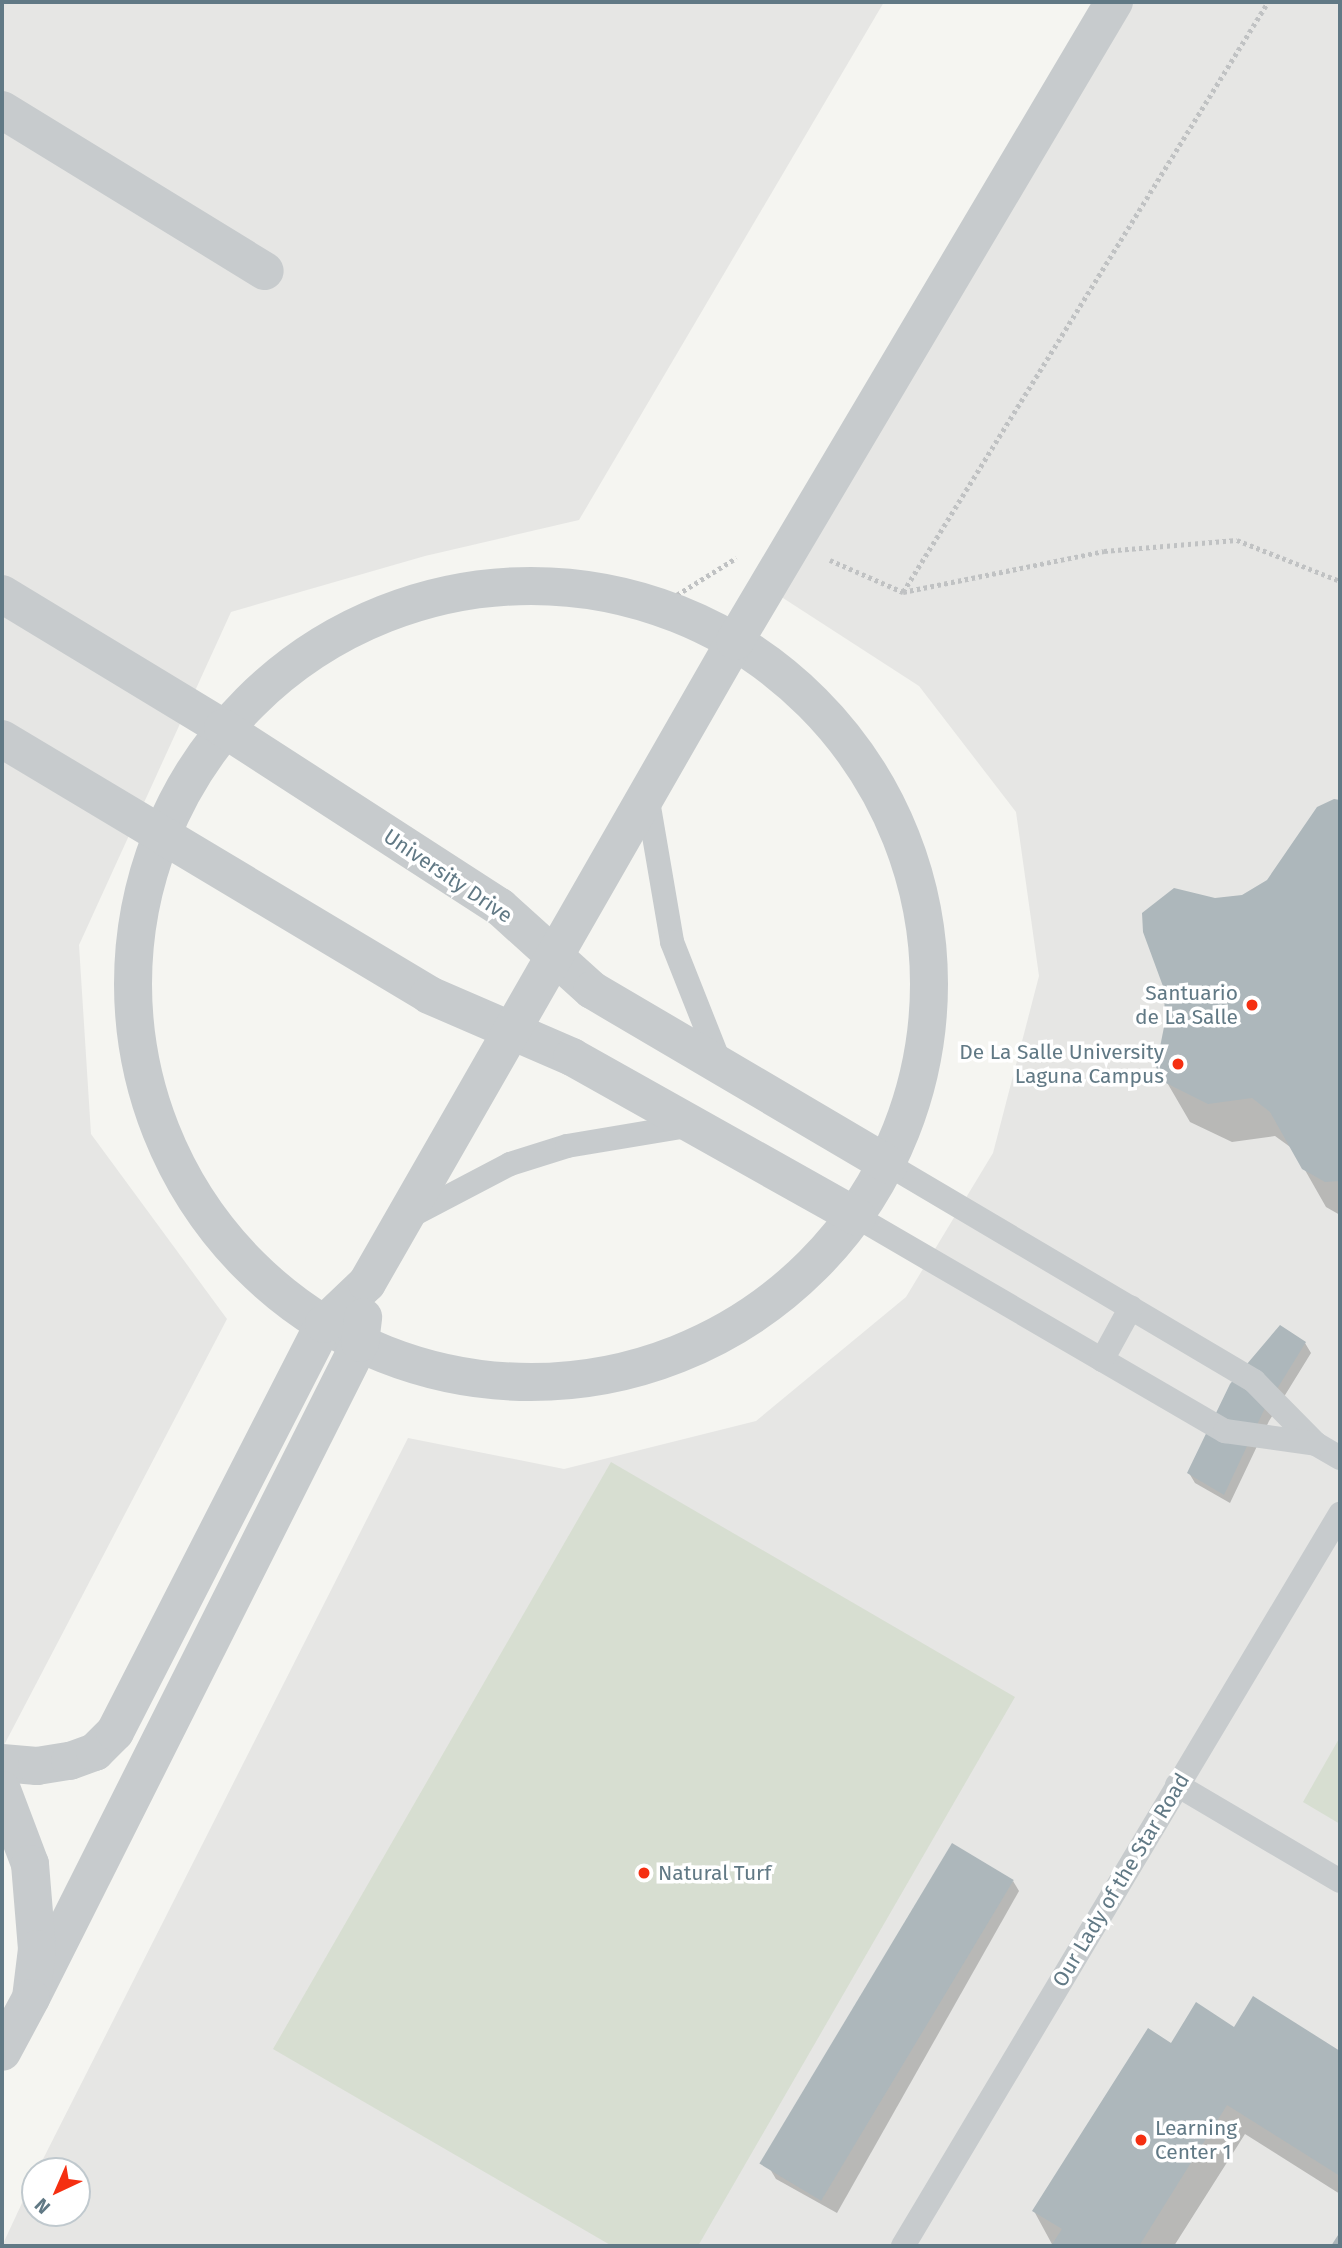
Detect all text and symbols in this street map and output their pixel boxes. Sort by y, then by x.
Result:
street label: University Drive [379,824,517,928]
place label: Santuario de La Salle [1135,980,1238,1030]
marker: Santuario de La Salle [1244,997,1260,1013]
place label: De La Salle University Laguna Campus [959,1039,1164,1089]
marker: De La Salle University Laguna Campus [1170,1056,1186,1072]
street label: Our Lady of the Star Road [1047,1769,1195,1991]
place label: Natural Turf [658,1860,771,1886]
marker: Natural Turf [636,1865,652,1881]
place label: Learning Center 1 [1155,2115,1237,2165]
marker: Learning Center 1 [1133,2132,1149,2148]
north arrow [21,2157,91,2227]
text: N [30,2193,55,2219]

